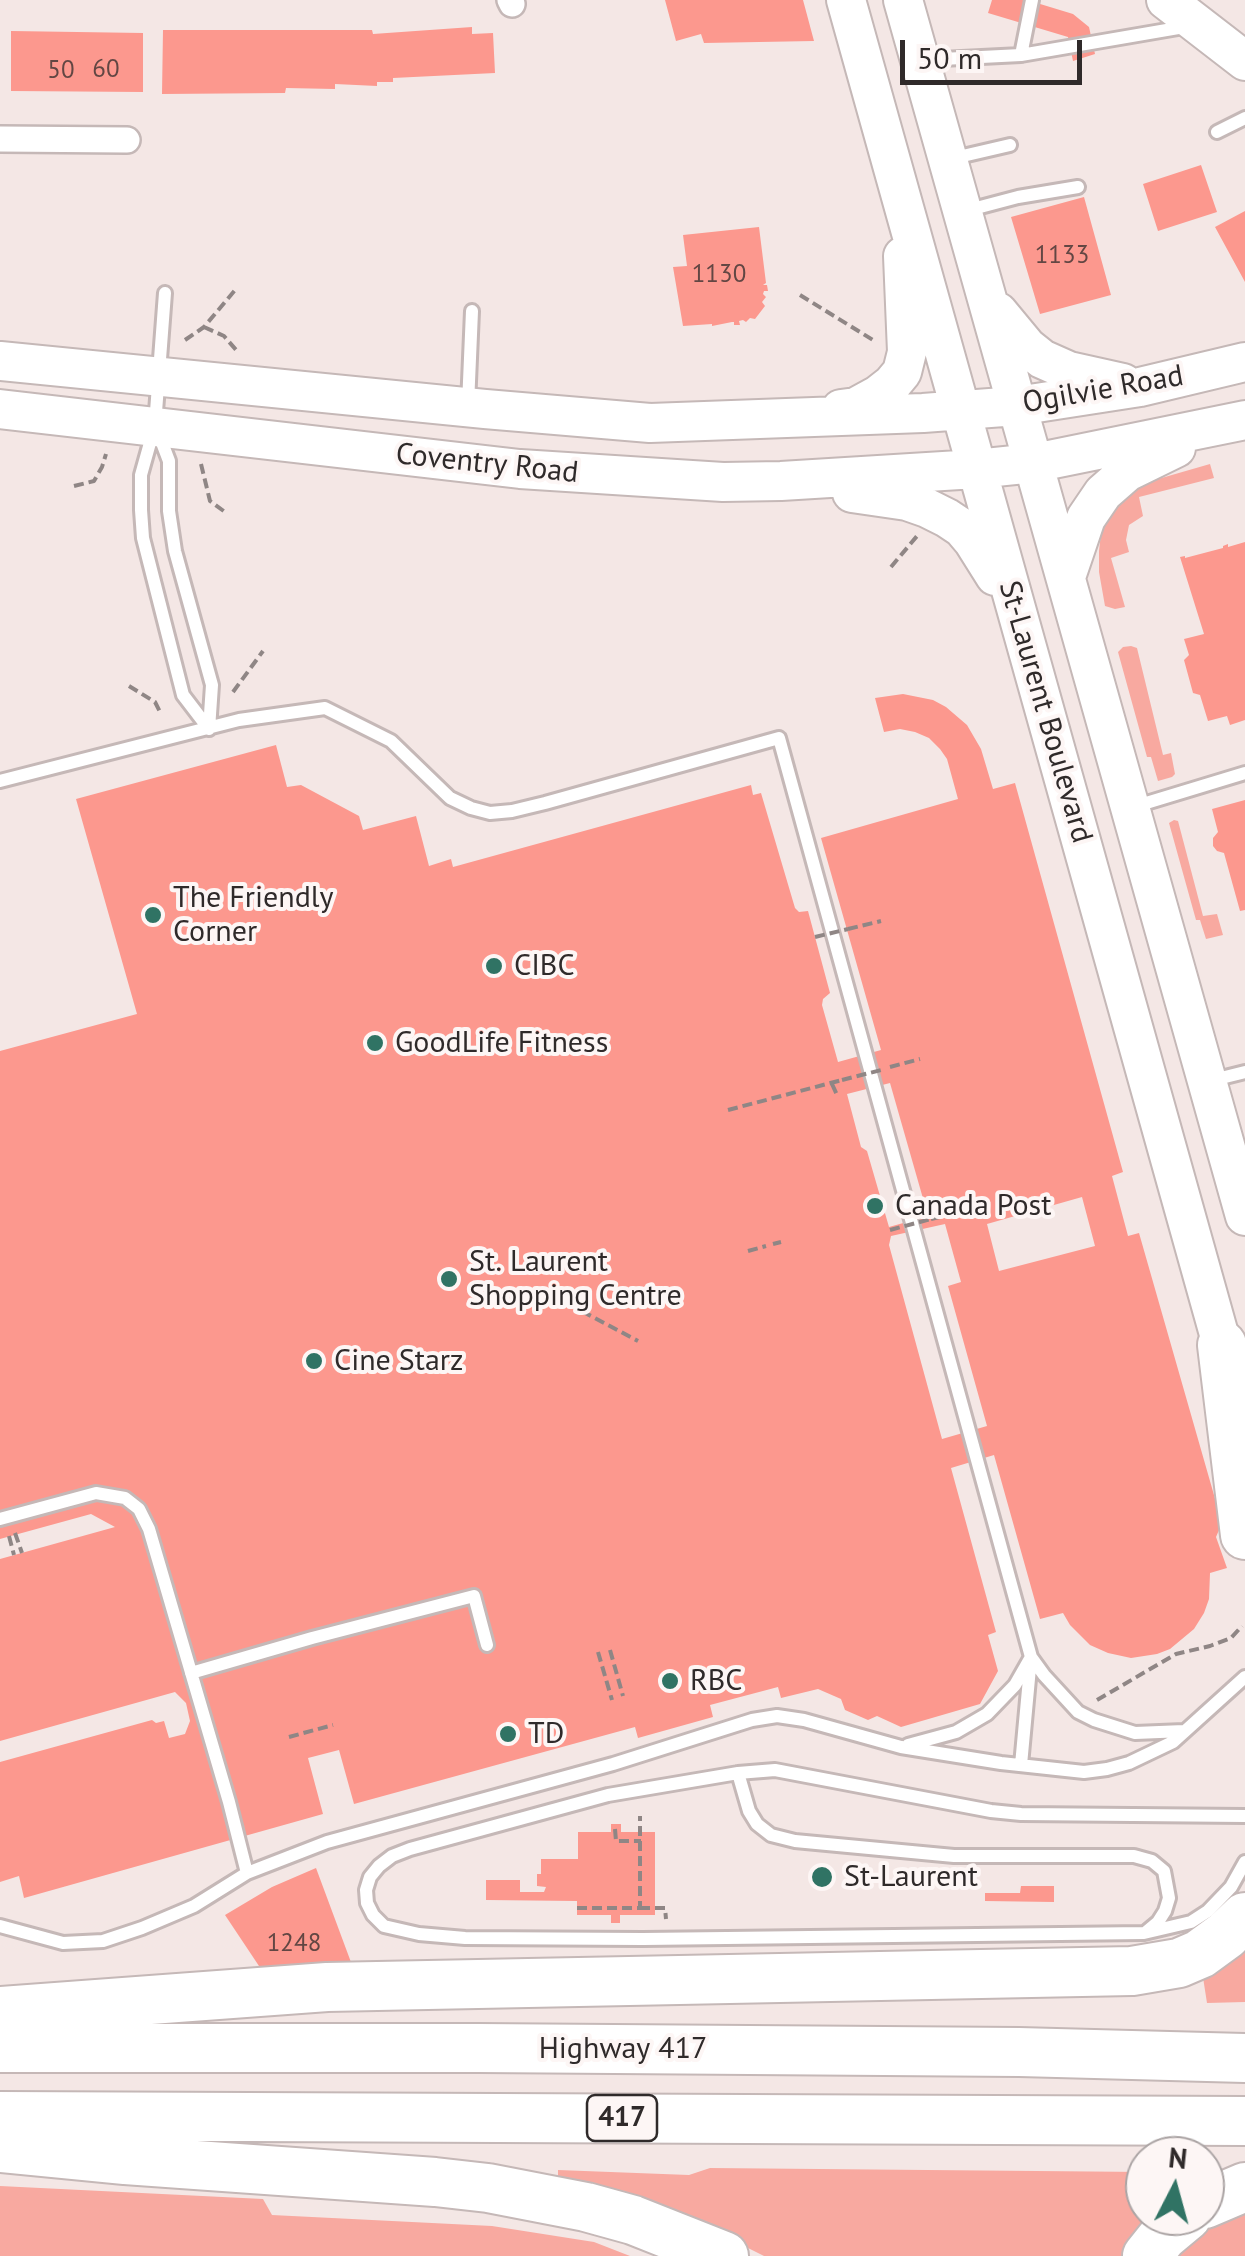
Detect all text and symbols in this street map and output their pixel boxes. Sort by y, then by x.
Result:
scale bar [905,20,1088,82]
text: 50 m [917,38,982,77]
house number: 60 [92,55,120,85]
house number: 50 [47,56,75,86]
house number: 1133 [1035,241,1089,271]
house number: 1130 [692,260,746,290]
street label: Ogilvie Road [1020,358,1186,422]
street label: Coventry Road [394,437,580,491]
street label: St-Laurent Boulevard [990,577,1100,847]
place label: The Friendly Corner [173,880,334,950]
marker: The Friendly Corner [142,904,164,926]
place label: CIBC [514,948,575,984]
marker: CIBC [483,955,505,977]
place label: GoodLife Fitness [395,1025,608,1061]
marker: GoodLife Fitness [364,1032,386,1054]
place label: Canada Post [895,1188,1051,1224]
marker: Canada Post [864,1195,886,1217]
place label: St. Laurent Shopping Centre [469,1244,682,1314]
marker: St. Laurent Shopping Centre [438,1268,460,1290]
place label: Cine Starz [334,1343,463,1379]
marker: Cine Starz [303,1350,325,1372]
place label: RBC [690,1663,742,1699]
marker: RBC [659,1670,681,1692]
place label: TD [528,1716,564,1752]
marker: TD [497,1723,519,1745]
place label: St-Laurent [844,1859,978,1895]
marker: St-Laurent [809,1864,835,1890]
house number: 1248 [267,1929,321,1959]
street label: Highway 417 [539,2031,707,2067]
road number: 417 [587,2095,657,2141]
north arrow [1125,2136,1225,2236]
text: N [1167,2138,1189,2177]

